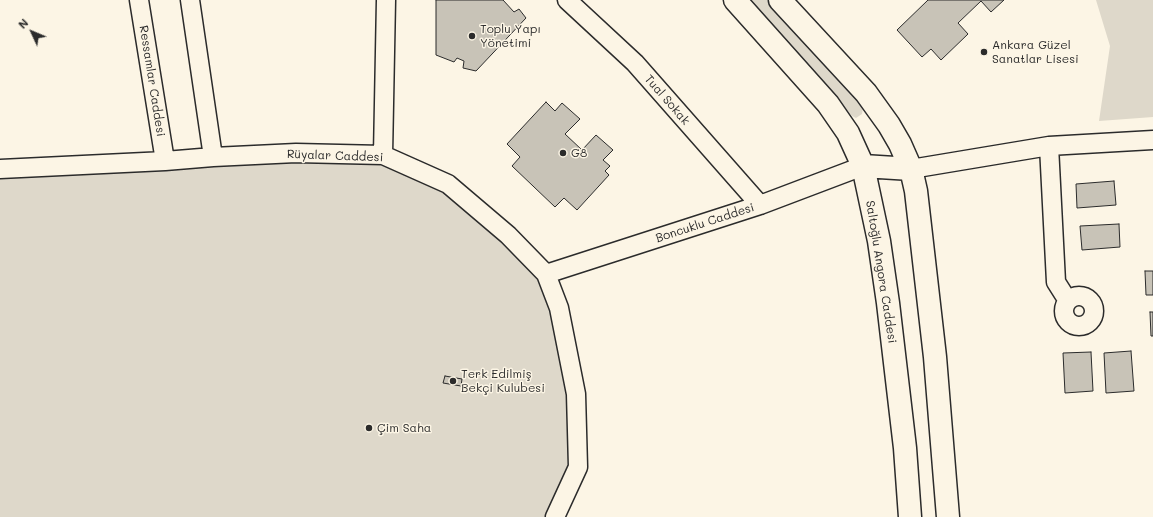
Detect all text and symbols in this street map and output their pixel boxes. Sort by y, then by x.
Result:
north arrow [12,12,52,52]
text: N [15,15,31,32]
place label: Toplu Yapı Yönetimi [480,22,541,50]
street label: Ressamlar Caddesi [136,24,168,138]
marker: Toplu Yapı Yönetimi [467,31,477,41]
place label: Ankara Güzel Sanatlar Lisesi [992,38,1079,66]
marker: Ankara Güzel Sanatlar Lisesi [979,47,989,57]
street label: Tual Sokak [641,72,693,128]
place label: G8 [571,146,587,160]
street label: Rüyalar Caddesi [287,147,383,165]
marker: G8 [558,148,568,158]
street label: Saltoğlu Angora Caddesi [863,199,899,345]
street label: Boncuklu Caddesi [654,200,756,246]
place label: Terk Edilmiş Bekçi Kulubesi [461,367,545,395]
marker: Terk Edilmiş Bekçi Kulubesi [448,376,458,386]
place label: Çim Saha [377,421,431,435]
marker: Çim Saha [364,423,374,433]

